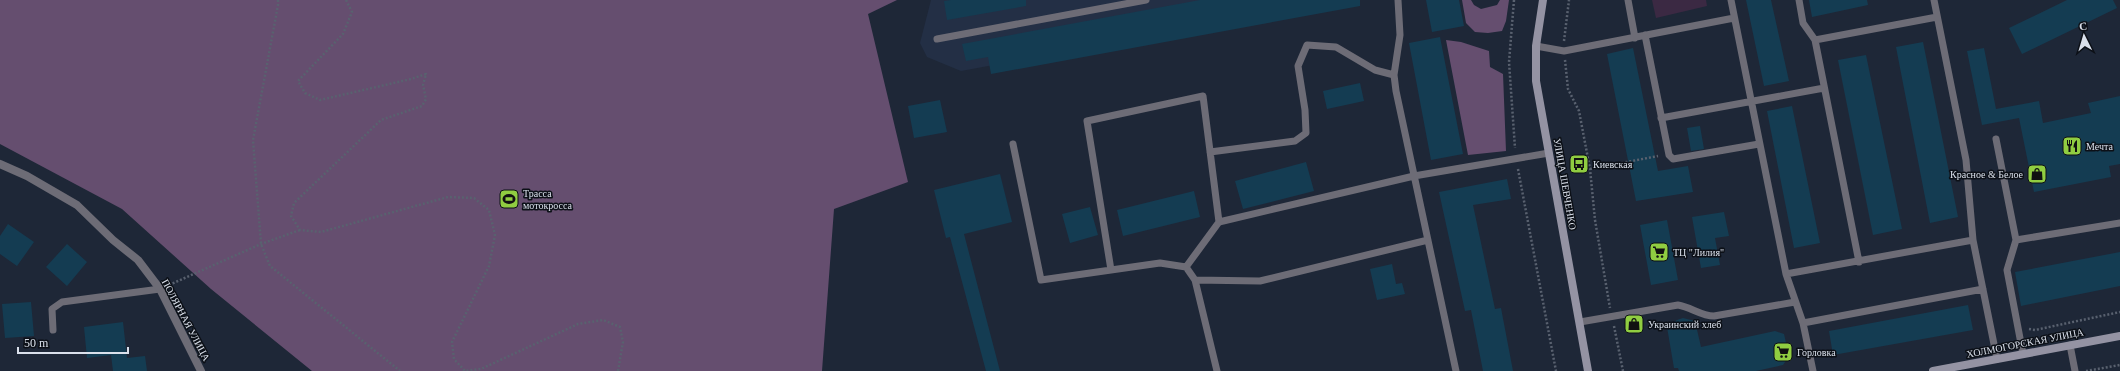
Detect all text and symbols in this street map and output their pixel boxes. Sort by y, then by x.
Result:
north arrow [2064,16,2104,56]
text: С [2079,20,2088,32]
restaurant icon: Мечта [2061,135,2083,157]
street label: УЛИЦА ШЕВЧЕНКО [1552,137,1578,231]
place label: Мечта [2086,141,2113,152]
bus stop icon: Киевская [1568,153,1590,175]
place label: Киевская [1593,159,1633,170]
shop icon: Красное & Белое [2026,163,2048,185]
place label: Красное & Белое [1950,169,2024,180]
sports icon: Трасса мотокросса [498,188,520,210]
place label: Трасса мотокросса [523,188,573,211]
supermarket icon: ТЦ "Лилия" [1648,241,1670,263]
place label: ТЦ "Лилия" [1673,247,1724,258]
street label: ПОЛЯРНАЯ УЛИЦА [160,277,213,363]
shop icon: Украинский хлеб [1623,313,1645,335]
place label: Украинский хлеб [1648,319,1721,330]
street label: ХОЛМОГОРСКАЯ УЛИЦА [1966,326,2085,360]
scale bar [18,329,128,355]
text: 50 m [24,336,49,350]
supermarket icon: Горловка [1772,341,1794,363]
place label: Горловка [1797,347,1836,358]

